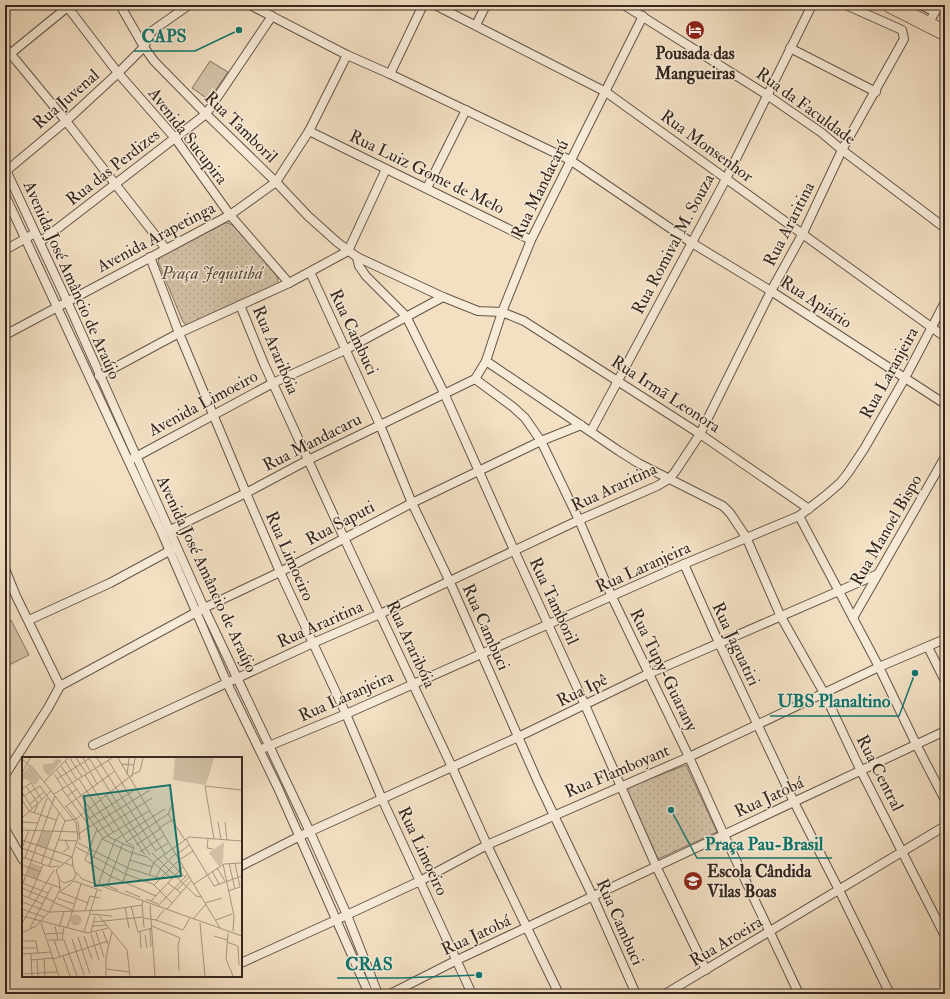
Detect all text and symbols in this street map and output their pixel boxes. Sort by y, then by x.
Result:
hotel icon: Pousada das Mangueiras [684,19,706,41]
callout: CAPS [134,21,195,51]
text: CAPS [141,25,187,48]
place label: Pousada das Mangueiras [654,43,735,85]
street label: Rua da Faculdade [752,63,860,149]
street label: Rua Juvenal [29,64,105,134]
street label: Avenida Sucupira [142,83,233,190]
street label: Rua Tamboril [200,87,283,168]
street label: Rua Monsenhor [657,105,758,187]
street label: Rua das Perdizes [62,124,164,210]
street label: Rua Luiz Gome de Melo [346,125,508,219]
street label: Rua Mandacarú [507,136,573,242]
street label: Rua Romival M. Souza [627,169,719,318]
street label: Avenida José Amâncio de Araújo [17,177,125,383]
street label: Rua Araritina [759,177,820,270]
street label: Avenida Arapetinga [92,197,220,278]
park label: Praça Jequitibá [160,263,265,284]
street label: Rua Apiário [776,271,856,334]
street label: Rua Cambuci [325,286,383,379]
street label: Rua Araribóia [248,303,304,398]
street label: Rua Laranjeira [855,323,923,423]
street label: Rua Irmã Leonora [607,351,725,438]
street label: Avenida Limoeiro [144,365,261,441]
street label: Rua Mandacaru [259,408,365,476]
street label: Rua Araritina [568,458,661,516]
street label: Avenida José Amâncio de Araújo [151,471,262,676]
street label: Rua Manoel Bispo [846,471,927,590]
street label: Rua Saputi [302,496,379,551]
street label: Rua Limoeiro [261,508,319,604]
street label: Rua Laranjeira [592,536,695,597]
street label: Rua Tamboril [525,554,584,649]
street label: Rua Cambuci [458,581,515,674]
street label: Rua Araritina [274,595,367,652]
street label: Rua Araribóia [382,597,441,692]
street label: Rua Jaguatiri [707,599,765,690]
street label: Rua Tupy-Guarany [624,605,703,736]
street label: Rua Laranjeira [295,665,398,726]
street label: Rua Ipê [553,669,611,712]
callout: UBS Planaltino [770,686,899,716]
text: UBS Planaltino [778,690,891,713]
street label: Rua Central [852,731,908,815]
street label: Rua Flamboyant [562,739,673,803]
inset map [22,757,242,977]
street label: Rua Jatobá [731,771,808,823]
street label: Rua Limoeiro [393,803,453,899]
callout: Praça Pau-Brasil [697,828,832,858]
text: Praça Pau-Brasil [705,833,824,856]
place label: Escola Cândida Vilas Boas [706,861,812,902]
school or university icon: Escola Cândida Vilas Boas [682,870,704,892]
street label: Rua Cambuci [592,876,649,969]
street label: Rua Jatobá [438,909,515,961]
street label: Rua Aroeira [686,910,767,971]
callout: CRAS [337,948,401,978]
text: CRAS [345,953,393,976]

